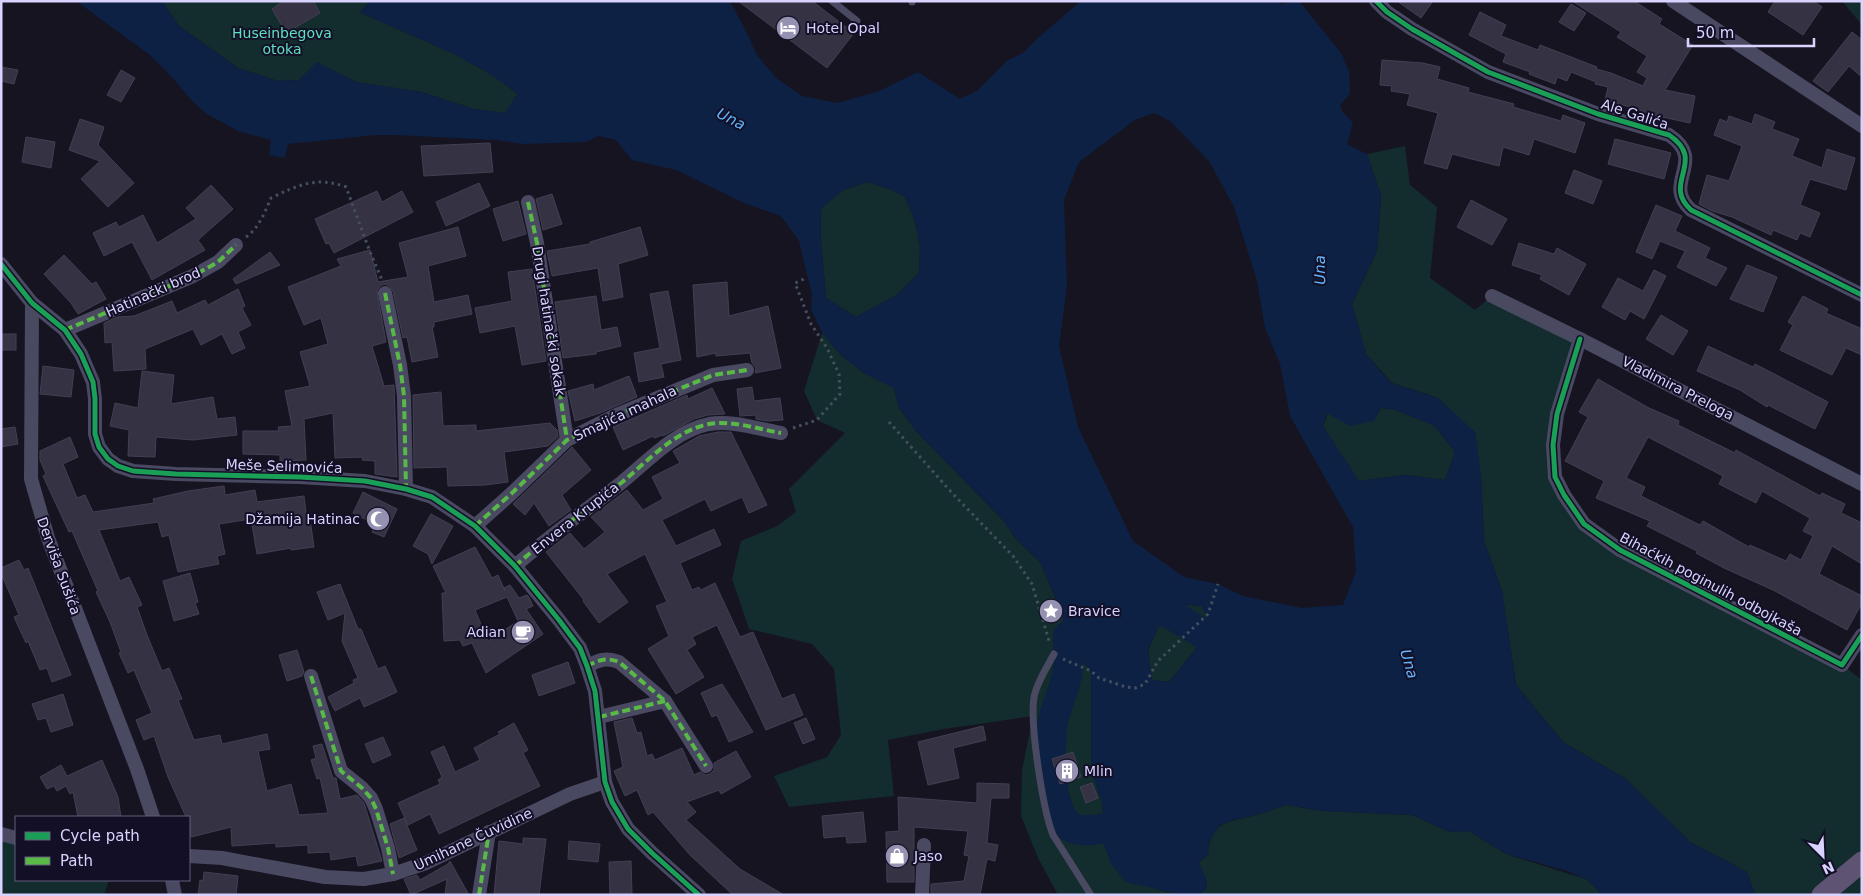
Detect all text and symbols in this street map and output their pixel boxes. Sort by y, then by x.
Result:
hotel icon: Hotel Opal [775,15,801,41]
scale bar [1688,15,1814,47]
place label: Hotel Opal [806,20,880,36]
text: 50 m [1696,24,1734,42]
park label: Huseinbegova otoka [232,25,332,57]
street label: Ale Galića [1599,96,1671,132]
water label: Una [714,104,748,134]
street label: Drugi hatinački sokak [529,245,569,398]
water label: Una [1311,255,1329,285]
street label: Hatinački brod [103,264,203,320]
street label: Vladimira Preloga [1619,353,1737,423]
street label: Smajića mahala [571,382,679,444]
street label: Meše Selimovića [225,456,343,476]
street label: Envera Krupića [528,479,622,557]
mosque icon: Džamija Hatinac [365,506,391,532]
place label: Džamija Hatinac [245,511,360,527]
street label: Derviša Sušića [34,515,84,617]
street label: Bihaćkih poginulih odbojkaša [1617,529,1805,639]
place icon: Bravice [1038,598,1064,624]
place label: Bravice [1068,603,1120,619]
cafe icon: Adian [510,619,536,645]
place label: Adian [466,624,506,640]
water label: Una [1396,647,1422,681]
building icon: Mlin [1054,758,1080,784]
place label: Mlin [1084,763,1113,779]
street label: Umihane Čuvidine [411,804,534,873]
legend [15,816,190,881]
text: Cycle path [60,827,140,845]
north arrow [1798,831,1848,881]
shop icon: Jaso [884,843,910,869]
place label: Jaso [913,848,943,864]
text: Path [60,852,93,870]
text: N [1820,858,1837,878]

